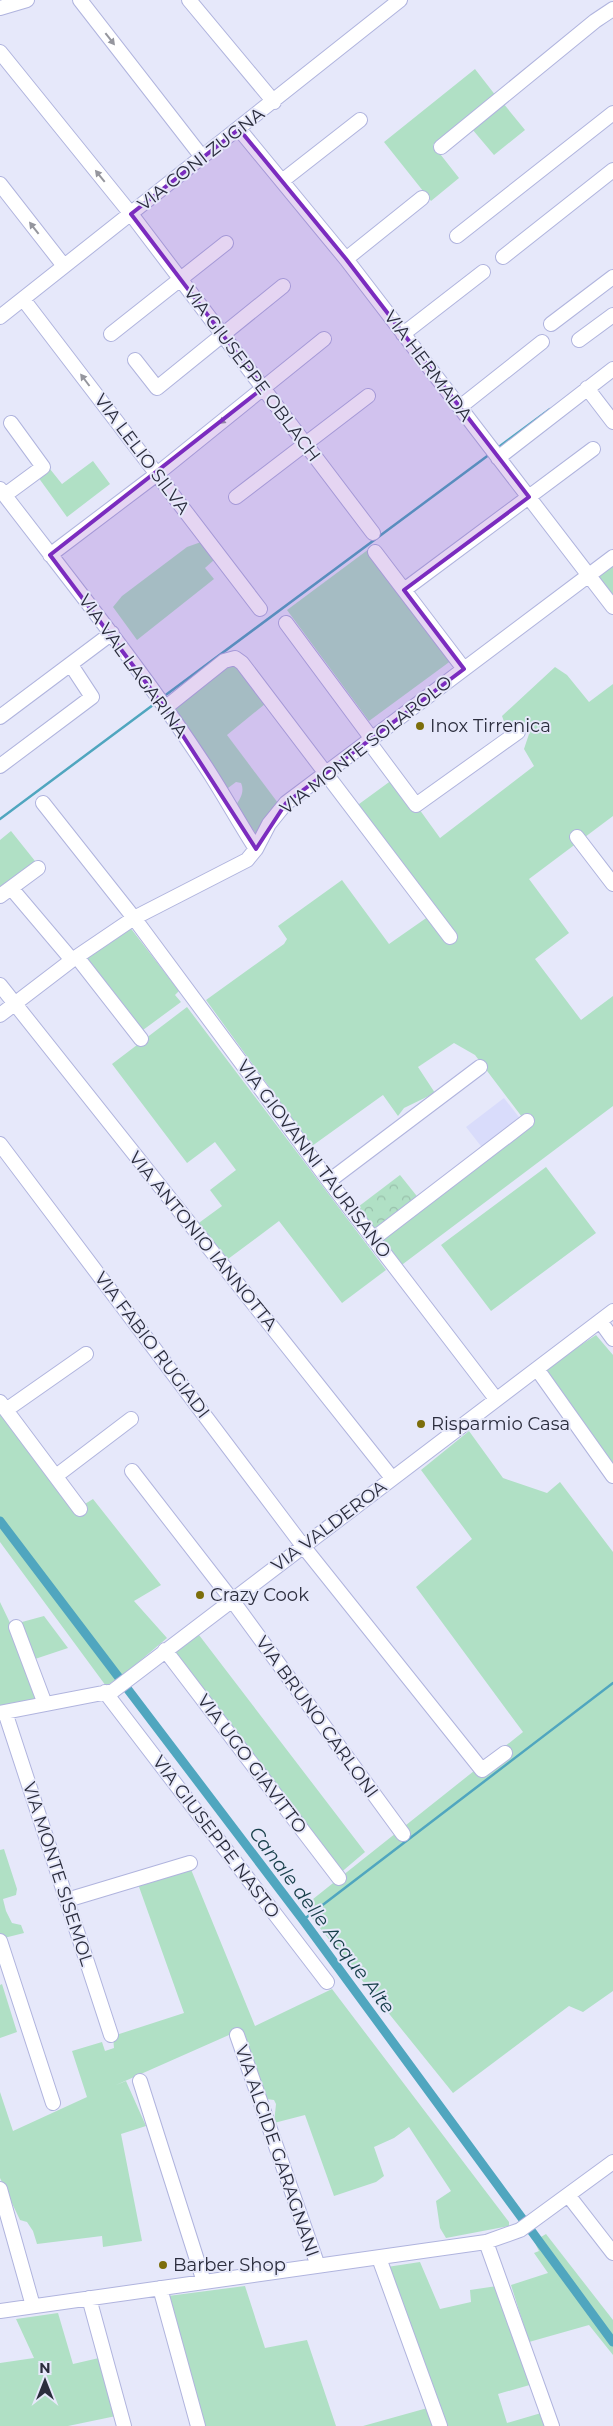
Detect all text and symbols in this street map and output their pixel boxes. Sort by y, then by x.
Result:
one-way arrow [104,32,115,45]
street label: VIA CONI ZUGNA [133,103,269,215]
one-way arrow [95,170,106,183]
one-way arrow [29,221,39,235]
street label: VIA GIUSEPPE OBLACH [179,282,325,466]
street label: VIA HERMADA [379,306,477,426]
one-way arrow [80,373,90,387]
street label: VIA LELIO SILVA [90,390,194,519]
one-way arrow [219,413,232,424]
street label: VIA VAL LAGARINA [74,590,192,742]
street label: VIA MONTE SOLAROLO [275,671,457,819]
place label: Inox Tirrenica [430,715,551,737]
marker: Inox Tirrenica [414,720,426,732]
street label: VIA GIOVANNI TAURISANO [232,1056,396,1262]
street label: VIA ANTONIO IANNOTTA [124,1147,282,1335]
street label: VIA FABIO RUGIADI [90,1267,214,1423]
place label: Risparmio Casa [431,1413,570,1435]
marker: Risparmio Casa [415,1418,427,1430]
street label: VIA VALDEROA [267,1475,391,1576]
place label: Crazy Cook [210,1584,309,1606]
marker: Crazy Cook [194,1589,206,1601]
street label: VIA BRUNO CARLONI [251,1632,383,1802]
street label: VIA UGO GIAVITTO [193,1690,311,1838]
street label: VIA GIUSEPPE NASTO [148,1751,284,1923]
street label: VIA MONTE SISEMOL [18,1779,98,1969]
water label: Canale delle Acque Alte [244,1822,400,2018]
street label: VIA ALCIDE GARAGNANI [230,2042,324,2260]
place label: Barber Shop [173,2254,286,2276]
marker: Barber Shop [157,2259,169,2271]
north arrow [20,2356,70,2406]
text: N [39,2359,51,2377]

